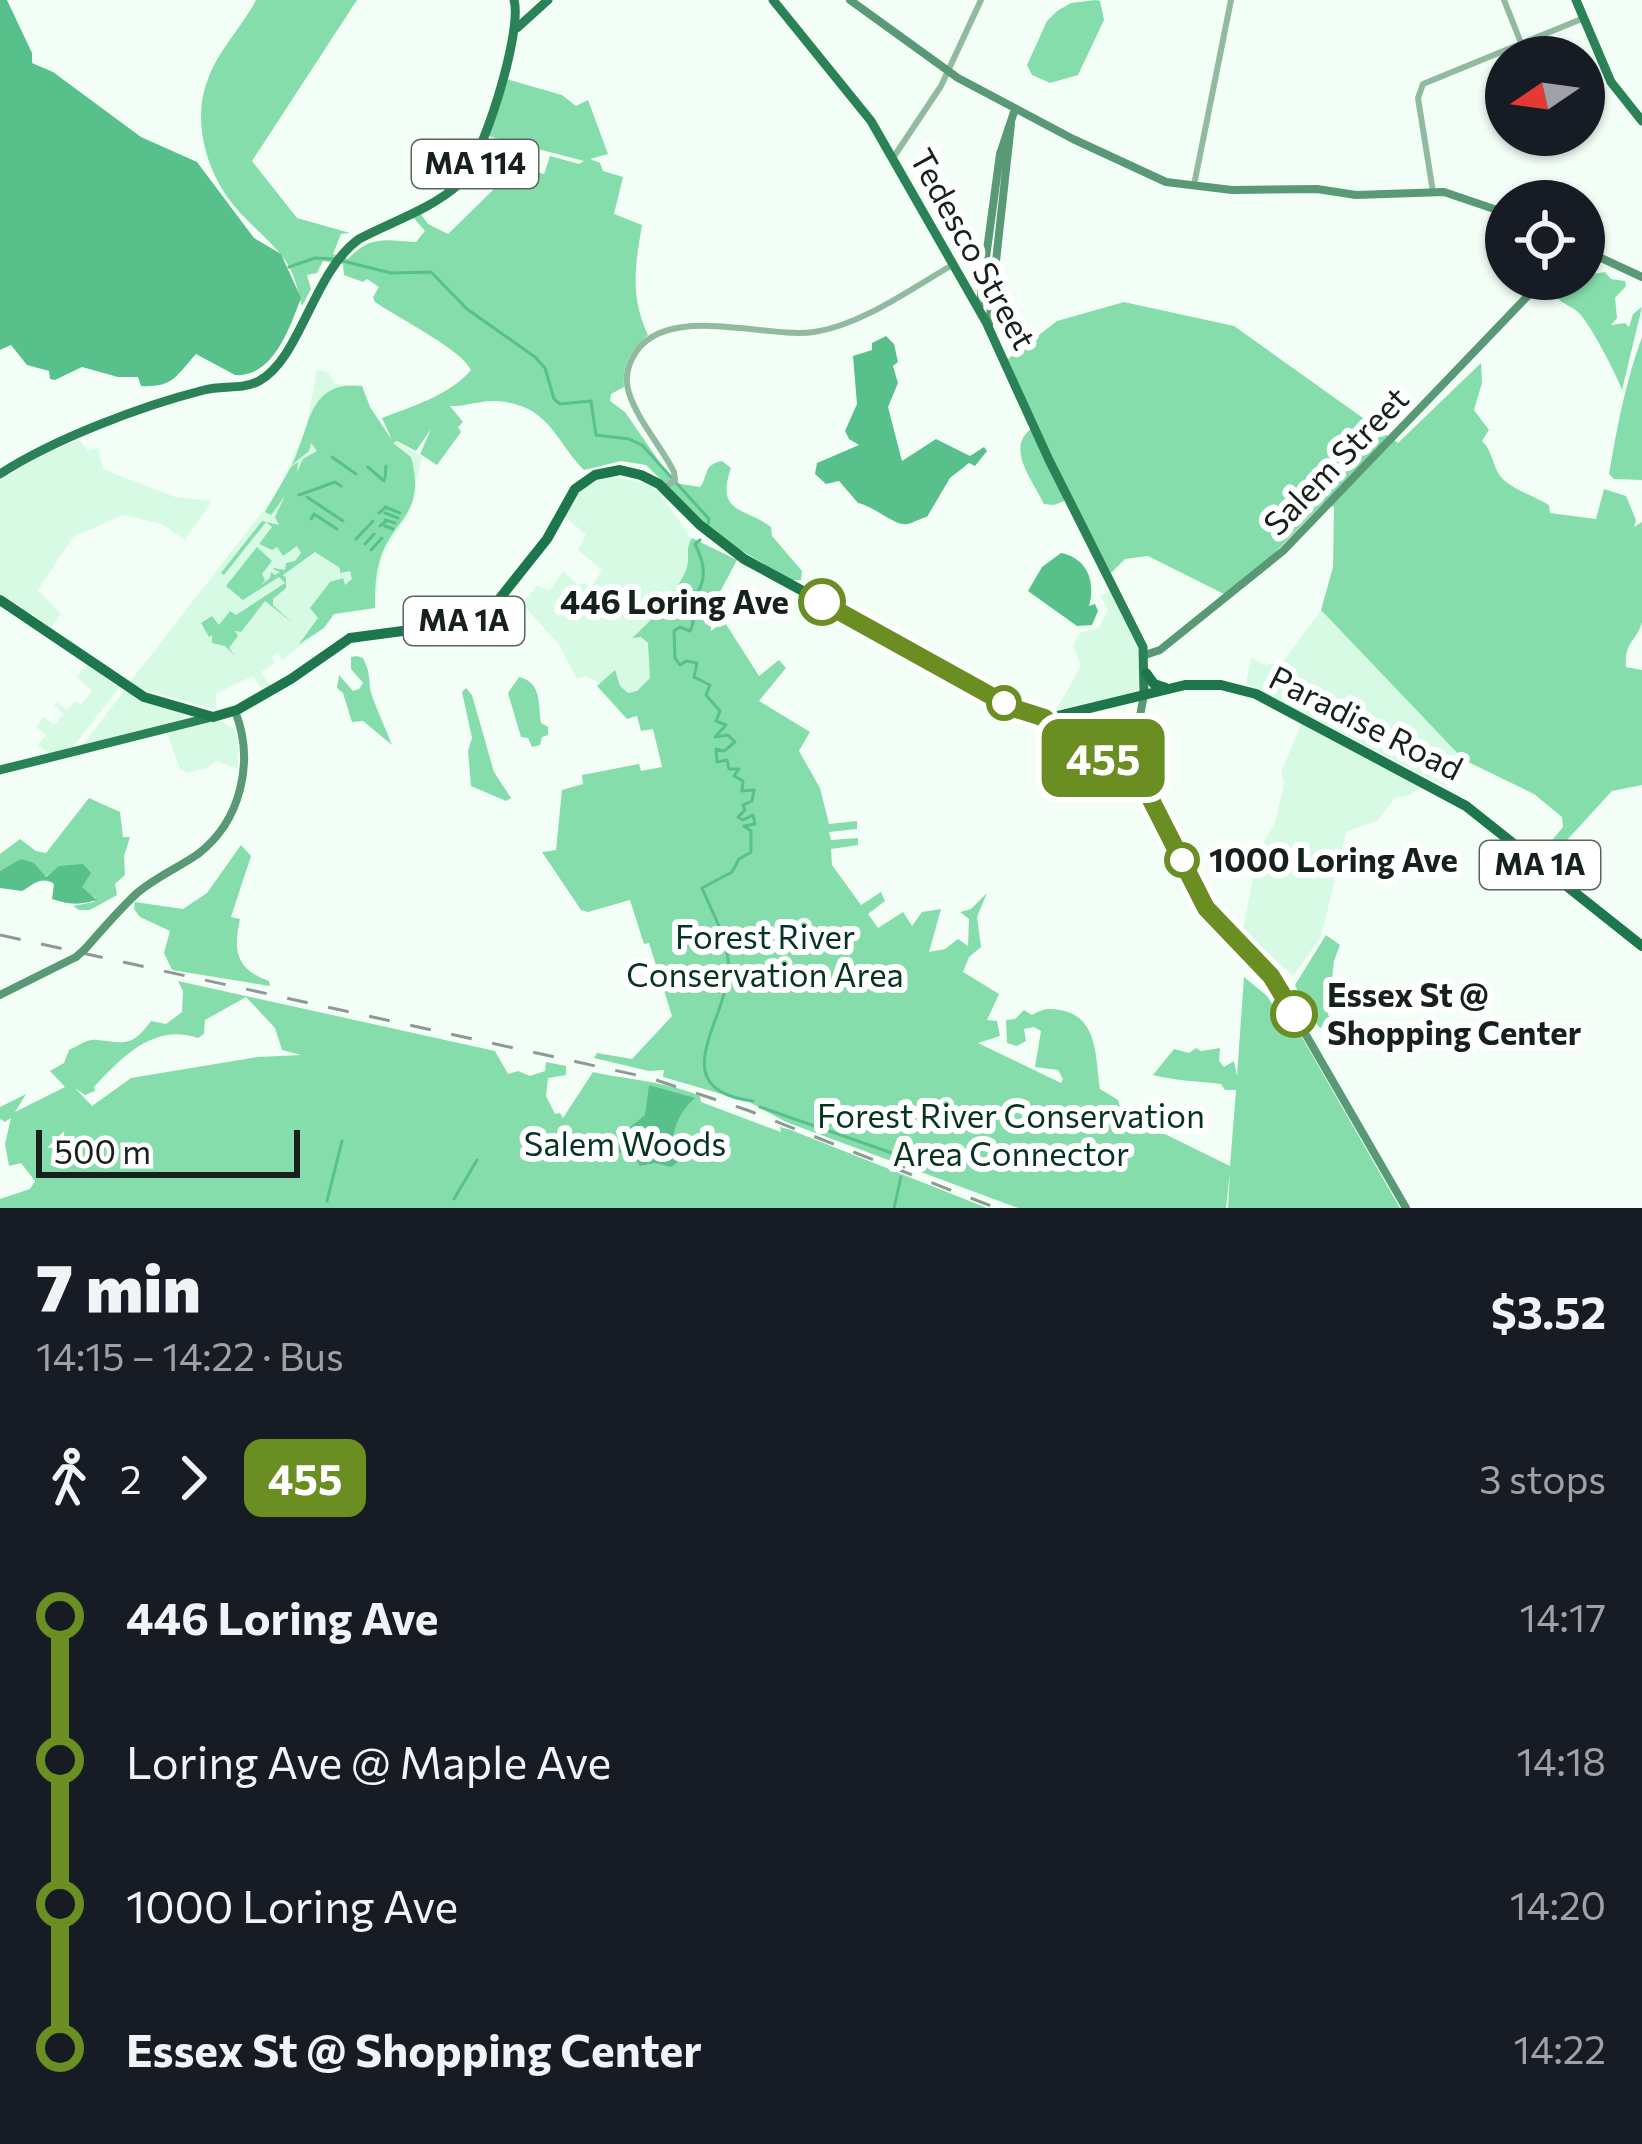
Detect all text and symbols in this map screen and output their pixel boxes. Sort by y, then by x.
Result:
north arrow [1485,36,1605,156]
map controls [1485,36,1605,300]
road number: MA 114 [412,140,538,188]
street label: Tedesco Street [902,141,1046,356]
button: locate [1485,180,1605,300]
street label: Salem Street [1254,377,1416,543]
place label: 446 Loring Ave [560,580,789,621]
marker: 446 Loring Ave [800,580,844,624]
road number: MA 1A [404,597,524,645]
street label: Paradise Road [1263,655,1470,788]
unlabelled marker [988,687,1020,719]
line badge: 455 [1034,719,1172,797]
text: 455 [1066,732,1140,784]
place label: 1000 Loring Ave [1209,838,1458,879]
road number: MA 1A [1480,841,1600,889]
marker: 1000 Loring Ave [1166,844,1198,876]
park label: Forest River Conservation Area [626,915,904,994]
place label: Essex St @ Shopping Center [1327,973,1582,1052]
marker: Essex St @ Shopping Center [1272,992,1316,1036]
park label: Forest River Conservation Area Connector [817,1094,1205,1173]
park label: Salem Woods [524,1122,726,1163]
scale bar [36,1124,300,1177]
text: 500 m [54,1130,151,1171]
text: 7 min [36,1245,201,1326]
text: $3.52 [1491,1283,1606,1338]
text: 14:15 – 14:22 · Bus [36,1331,344,1379]
icon: walk [36,1445,102,1511]
icon: forward [160,1445,226,1511]
text: 455 [268,1452,342,1504]
text: 2 [120,1454,142,1502]
text: 3 stops [1479,1454,1606,1502]
text: 446 Loring Ave [126,1589,438,1644]
text: 14:17 [1519,1592,1606,1640]
text: Loring Ave @ Maple Ave [126,1733,611,1788]
text: 14:18 [1516,1736,1606,1784]
text: 1000 Loring Ave [126,1877,458,1932]
text: 14:20 [1510,1880,1606,1928]
text: Essex St @ Shopping Center [126,2021,702,2076]
text: 14:22 [1513,2024,1606,2072]

